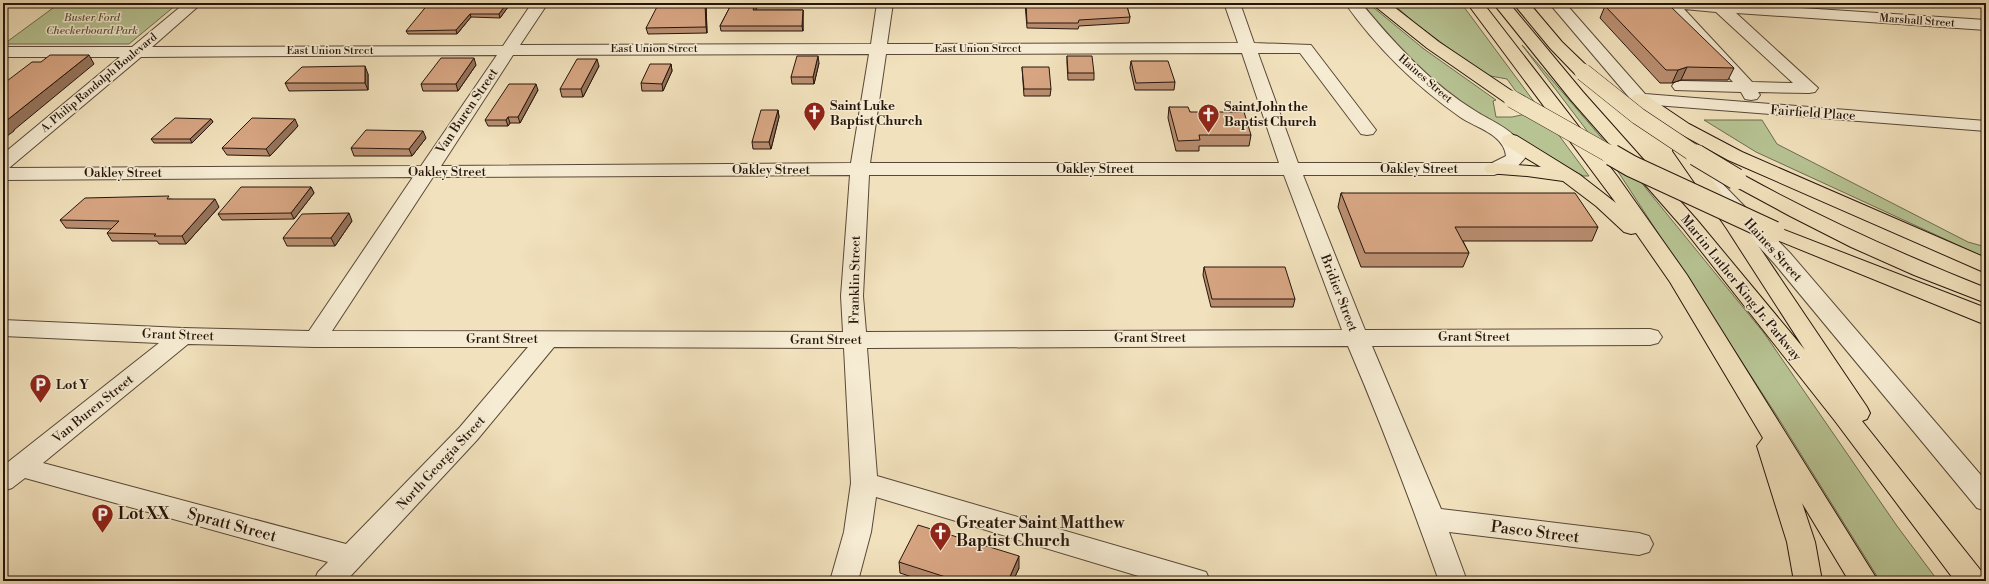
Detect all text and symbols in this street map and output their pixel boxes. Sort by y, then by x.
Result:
park label: Buster Ford Checkerboard Park [46,11,138,38]
street label: Marshall Street [1879,11,1955,31]
street label: A. Philip Randolph Boulevard [37,30,161,136]
street label: East Union Street [610,42,698,56]
street label: East Union Street [934,42,1022,56]
street label: East Union Street [286,44,374,58]
street label: Haines Street [1395,52,1455,106]
street label: Van Buren Street [432,65,502,158]
place label: Saint Luke Baptist Church [830,98,923,129]
place label: Saint John the Baptist Church [1224,99,1317,130]
church icon: Saint Luke Baptist Church [802,100,828,133]
church icon: Saint John the Baptist Church [1195,101,1221,134]
street label: Fairfield Place [1770,102,1857,124]
street label: Oakley Street [1056,161,1134,177]
street label: Oakley Street [1380,161,1458,177]
street label: Oakley Street [732,162,810,178]
street label: Oakley Street [408,164,486,180]
street label: Oakley Street [84,165,162,181]
street label: Martin Luther King Jr. Parkway [1677,212,1805,365]
street label: Haines Street [1741,215,1806,285]
street label: Franklin Street [846,235,864,325]
street label: Bridier Street [1317,251,1361,334]
street label: Grant Street [142,326,215,344]
street label: Grant Street [1438,329,1510,345]
street label: Grant Street [1114,330,1186,346]
street label: Grant Street [466,331,538,347]
street label: Grant Street [790,332,862,348]
street label: Van Buren Street [49,371,137,447]
parking icon: Lot Y [27,372,53,405]
place label: Lot Y [56,377,89,393]
street label: North Georgia Street [393,412,489,513]
parking icon: Lot XX [90,501,116,534]
place label: Lot XX [118,504,170,524]
street label: Spratt Street [185,504,279,547]
place label: Greater Saint Matthew Baptist Church [956,513,1125,551]
street label: Pasco Street [1490,517,1581,547]
church icon: Greater Saint Matthew Baptist Church [927,519,953,552]

